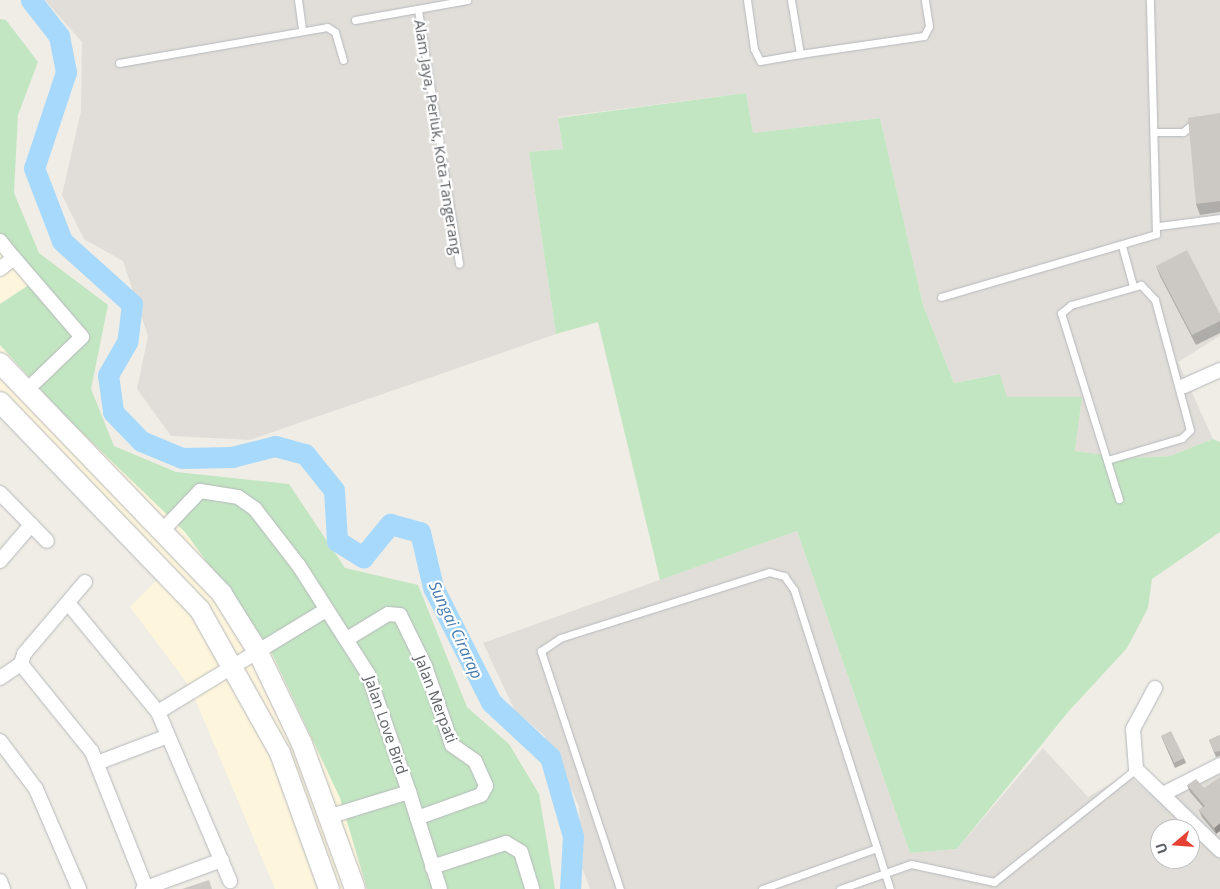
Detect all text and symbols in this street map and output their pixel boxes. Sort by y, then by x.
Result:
street label: Alam Jaya, Periuk, Kota Tangerang [411,18,465,256]
water label: Sungai Cirarap [425,578,487,682]
street label: Jalan Merpati [411,653,461,745]
street label: Jalan Love Bird [361,673,411,777]
north arrow [1150,819,1200,869]
text: U [1151,841,1172,856]

